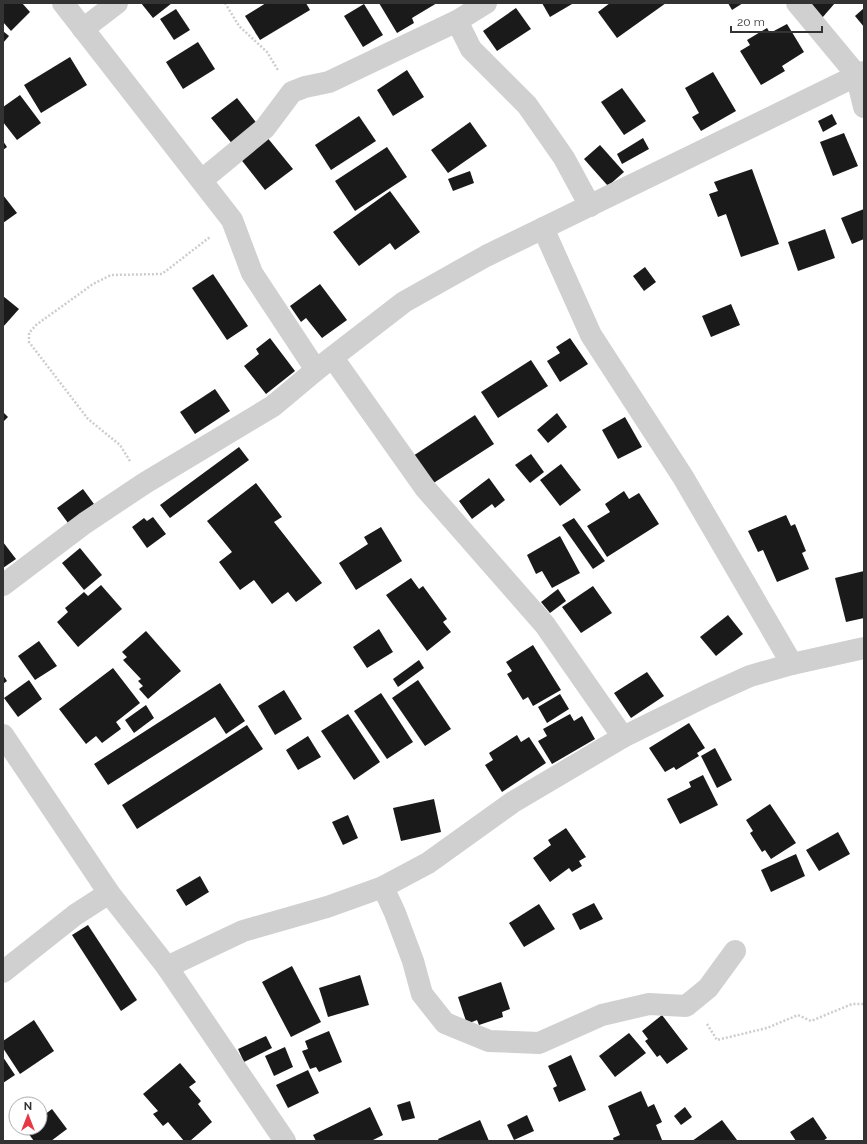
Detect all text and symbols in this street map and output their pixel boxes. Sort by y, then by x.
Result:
scale bar [731,8,822,34]
text: 20 m [737,15,765,29]
north arrow [8,1096,48,1136]
text: N [24,1100,32,1113]

